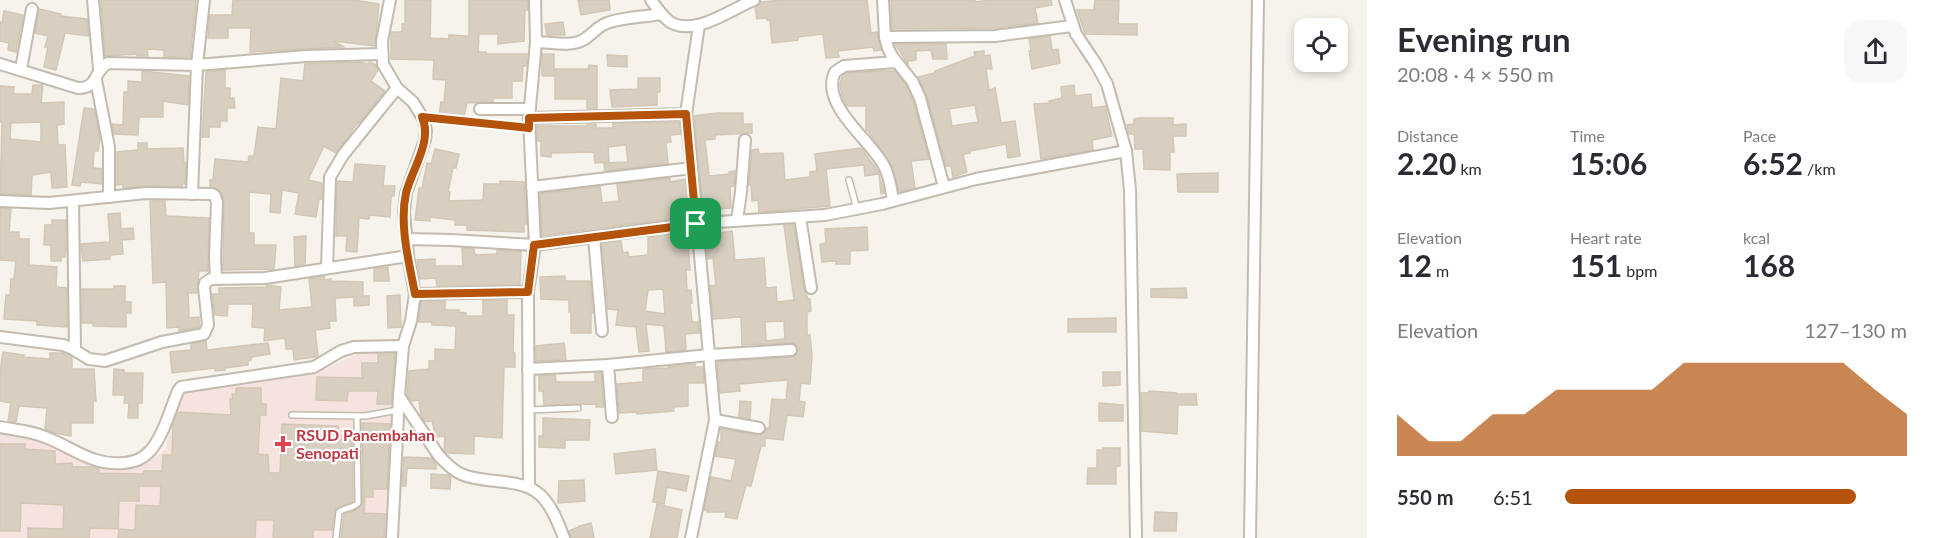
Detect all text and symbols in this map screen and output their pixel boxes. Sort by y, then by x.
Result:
map controls [1294,18,1348,72]
button: locate [1294,18,1348,72]
text: Evening run [1397,19,1571,59]
button: share [1844,20,1907,83]
text: 20:08 · 4 × 550 m [1397,62,1554,86]
text: Distance [1397,126,1458,145]
text: Time [1570,126,1605,145]
text: Pace [1743,126,1776,145]
text: 2.20 [1397,145,1456,181]
text: 15:06 [1570,145,1647,181]
text: 6:52 [1743,145,1803,181]
text: km [1456,159,1482,178]
text: /km [1803,159,1836,178]
pin [670,198,721,249]
icon: arrive [679,207,712,240]
text: Elevation [1397,228,1462,247]
text: Heart rate [1570,228,1642,247]
text: kcal [1743,228,1770,247]
text: 12 [1397,247,1432,283]
text: 151 [1570,247,1622,283]
text: 168 [1743,247,1795,283]
text: m [1432,261,1449,280]
text: bpm [1622,261,1657,280]
text: Elevation [1397,318,1478,342]
text: 127–130 m [1804,318,1907,342]
place label: RSUD Panembahan Senopati [296,425,435,462]
marker: RSUD Panembahan Senopati [274,435,292,453]
text: 550 m [1397,485,1453,509]
text: 6:51 [1493,485,1533,509]

